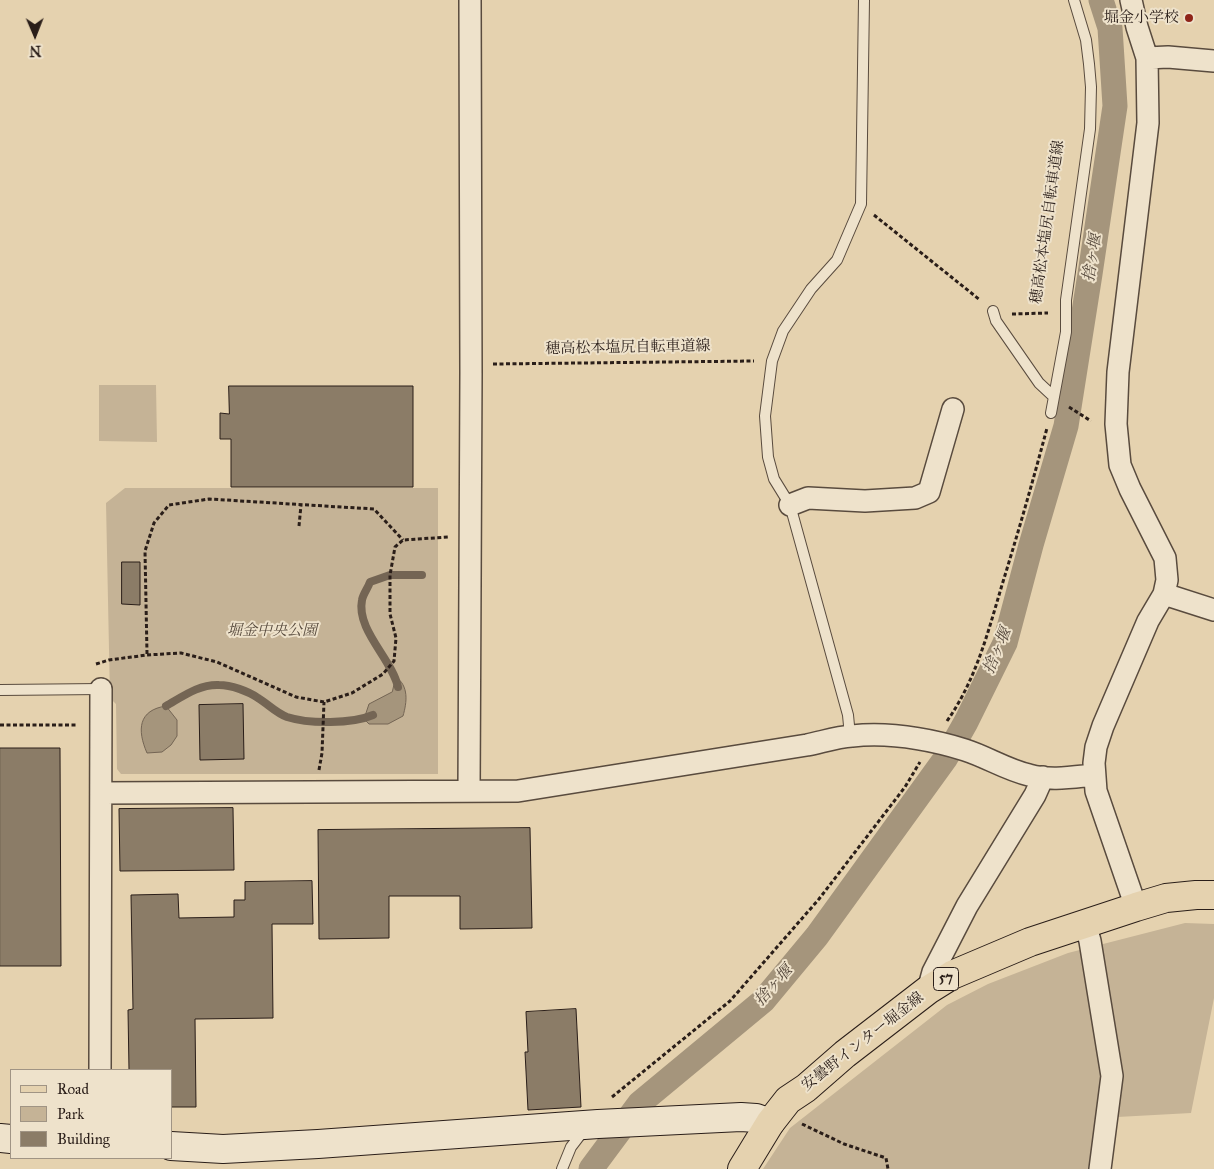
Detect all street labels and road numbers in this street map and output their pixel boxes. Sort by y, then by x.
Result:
street label: 穂高松本塩尻自転車道線 [1028,139,1068,305]
street label: 穂高松本塩尻自転車道線 [545,338,711,358]
road number: 57 [934,968,958,991]
street label: 安曇野インター堀金線 [798,989,928,1095]

